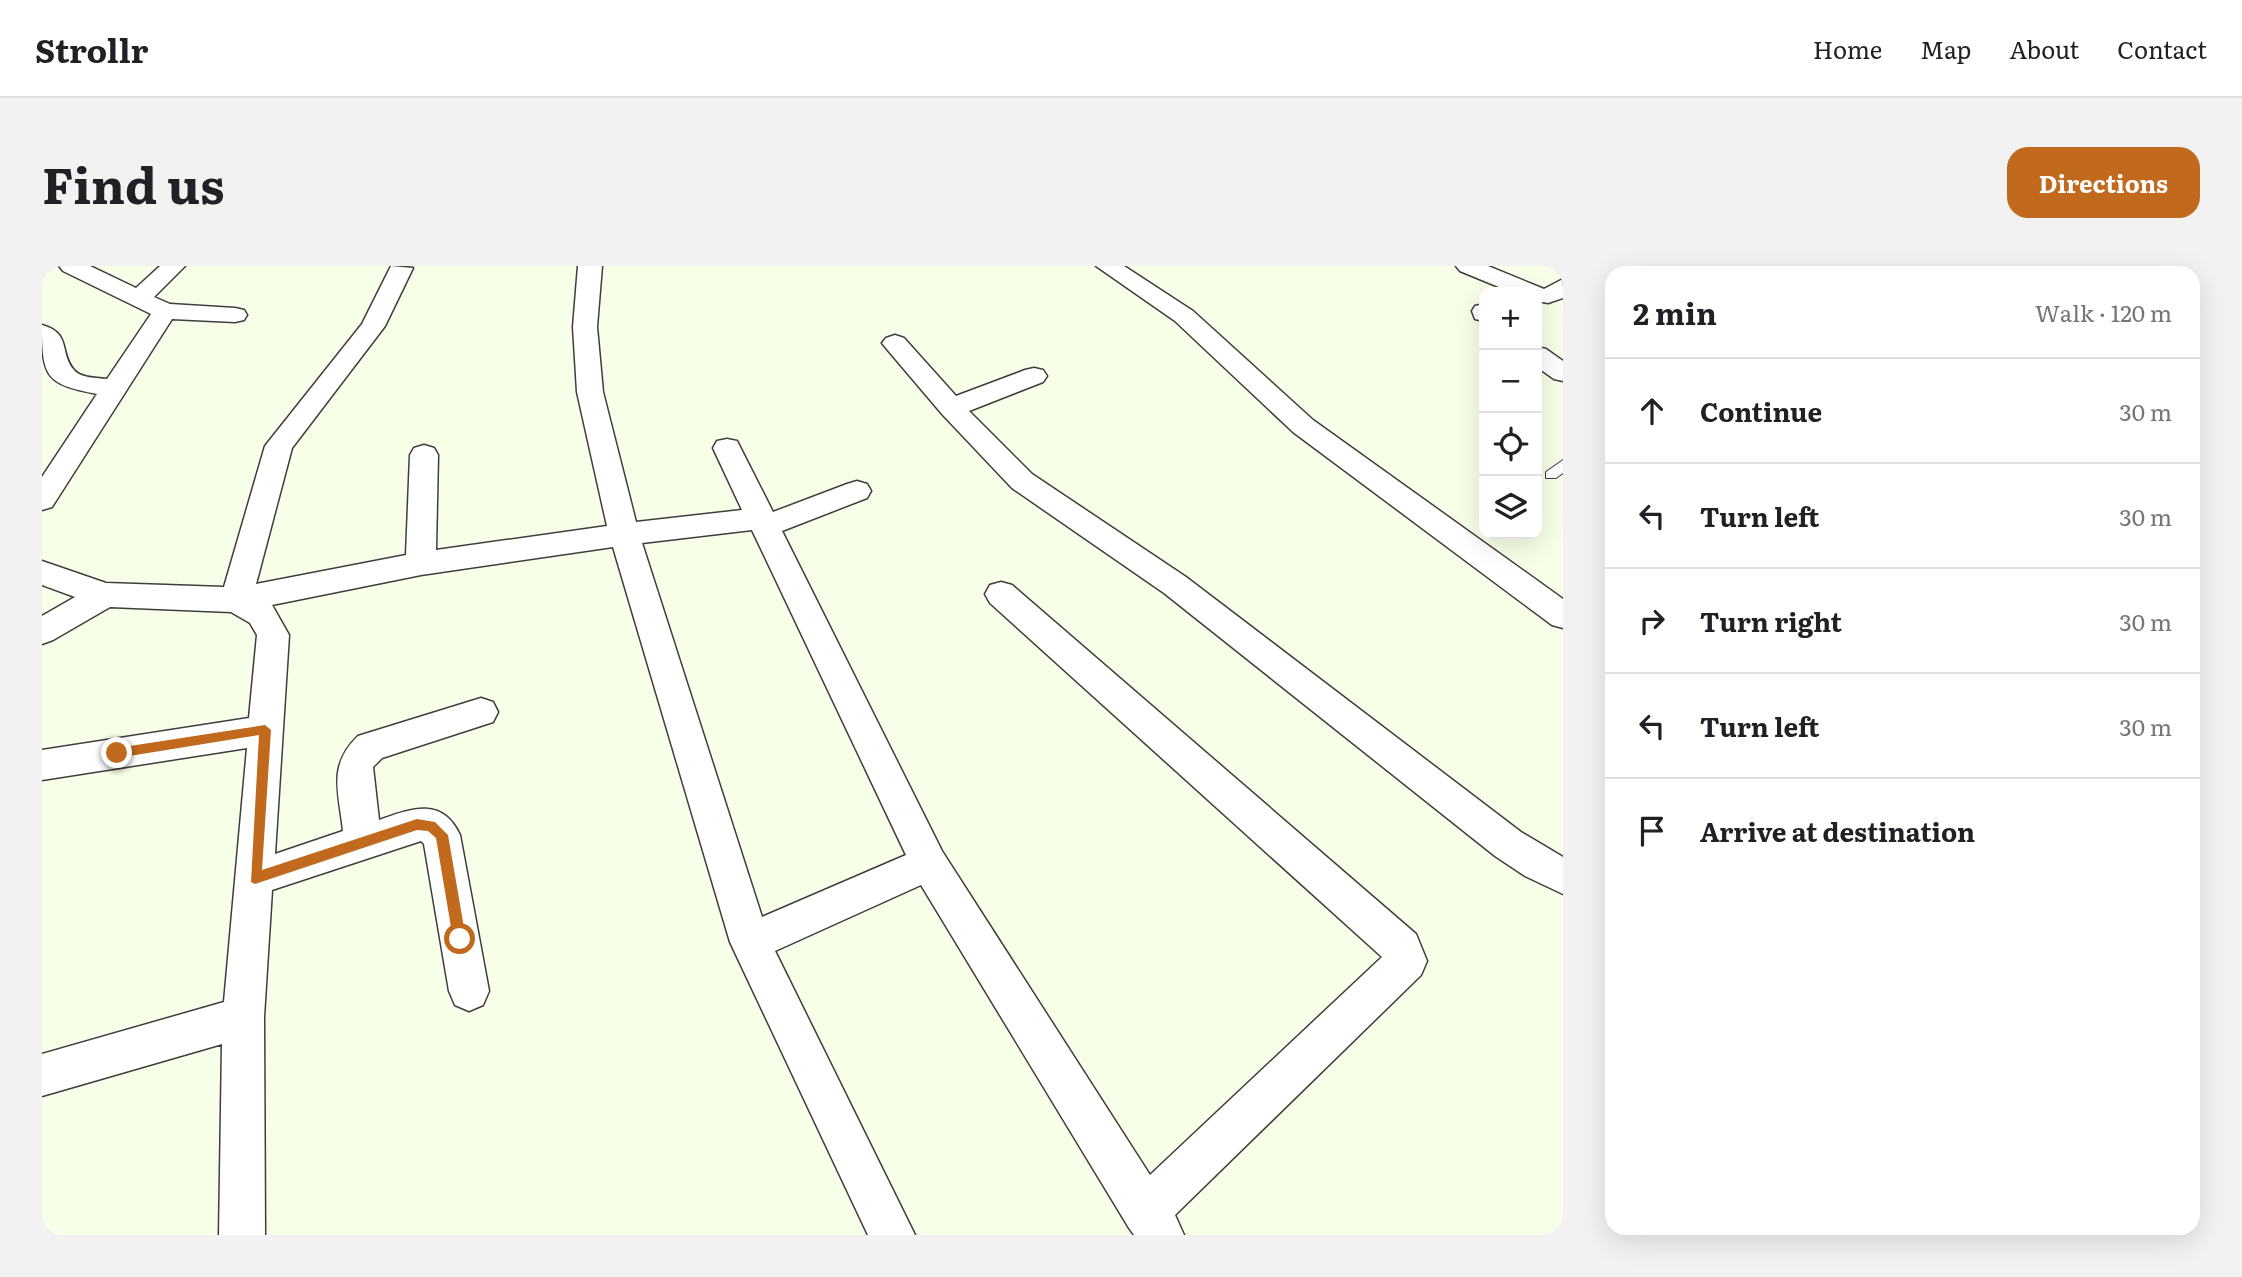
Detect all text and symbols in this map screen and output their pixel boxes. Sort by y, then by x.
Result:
text: Strollr [35,24,149,73]
text: Home [1813,31,1882,66]
text: Map [1920,31,1971,66]
text: About [2009,31,2079,66]
text: Contact [2117,31,2207,66]
text: Find us [42,146,225,219]
button: Directions [2007,147,2200,218]
map controls [1479,287,1542,539]
button: + [1479,287,1542,350]
text: 2 min [1633,290,1717,334]
text: Walk · 120 m [2035,295,2172,329]
button: − [1479,350,1542,413]
text: Continue [1700,391,1822,430]
icon: ahead [1633,392,1671,430]
text: 30 m [2119,394,2172,428]
button: locate [1479,413,1542,476]
button: layers [1479,476,1542,539]
text: Turn left [1700,496,1819,535]
icon: left [1633,497,1671,535]
text: 30 m [2119,499,2172,533]
text: Turn right [1700,601,1842,640]
icon: right [1633,602,1671,640]
text: 30 m [2119,604,2172,638]
text: Turn left [1700,706,1819,745]
icon: left [1633,707,1671,745]
text: 30 m [2119,709,2172,743]
route end [101,737,132,768]
text: Arrive at destination [1700,811,1975,850]
icon: arrive [1633,812,1671,850]
route start [444,923,475,954]

